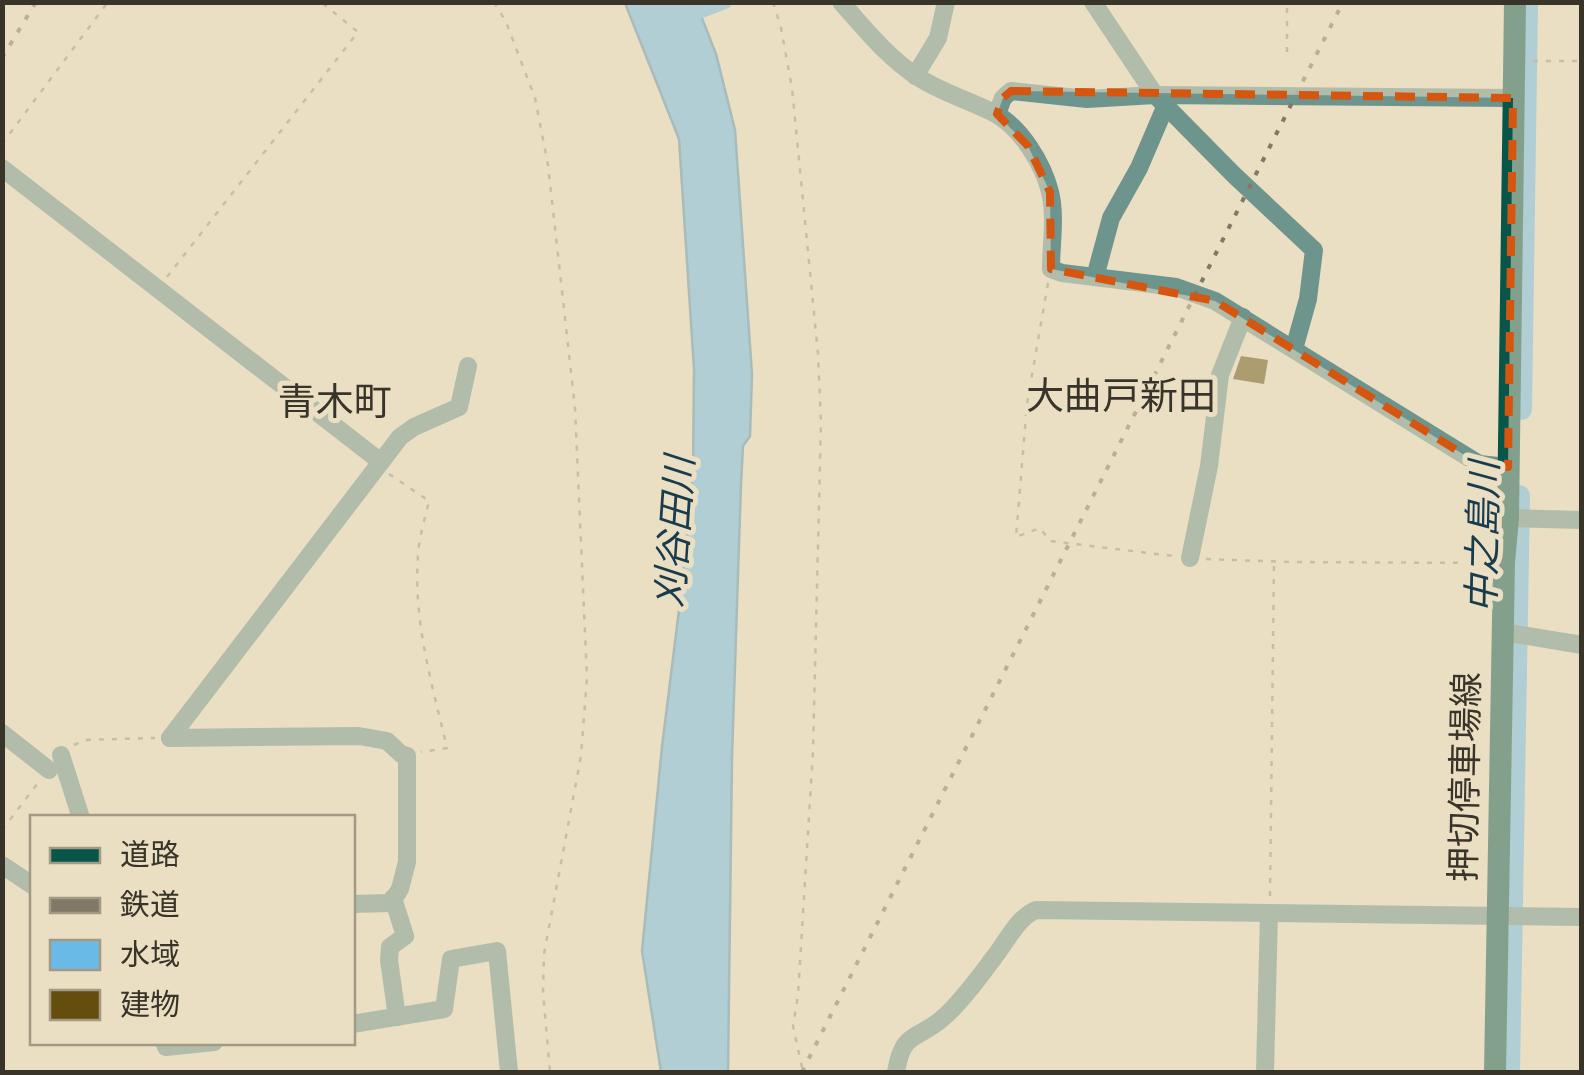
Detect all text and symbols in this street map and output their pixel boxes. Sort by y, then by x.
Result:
district label: 大曲戸新田 [1026,374,1216,418]
district label: 青木町 [278,380,392,424]
water label: 刈谷田川 [648,451,703,609]
water label: 中之島川 [1460,457,1506,613]
street label: 押切停車場線 [1442,672,1488,882]
legend [30,815,355,1045]
text: 道路 [120,837,180,872]
text: 鉄道 [120,887,180,922]
text: 水域 [120,937,180,972]
text: 建物 [120,987,180,1022]

